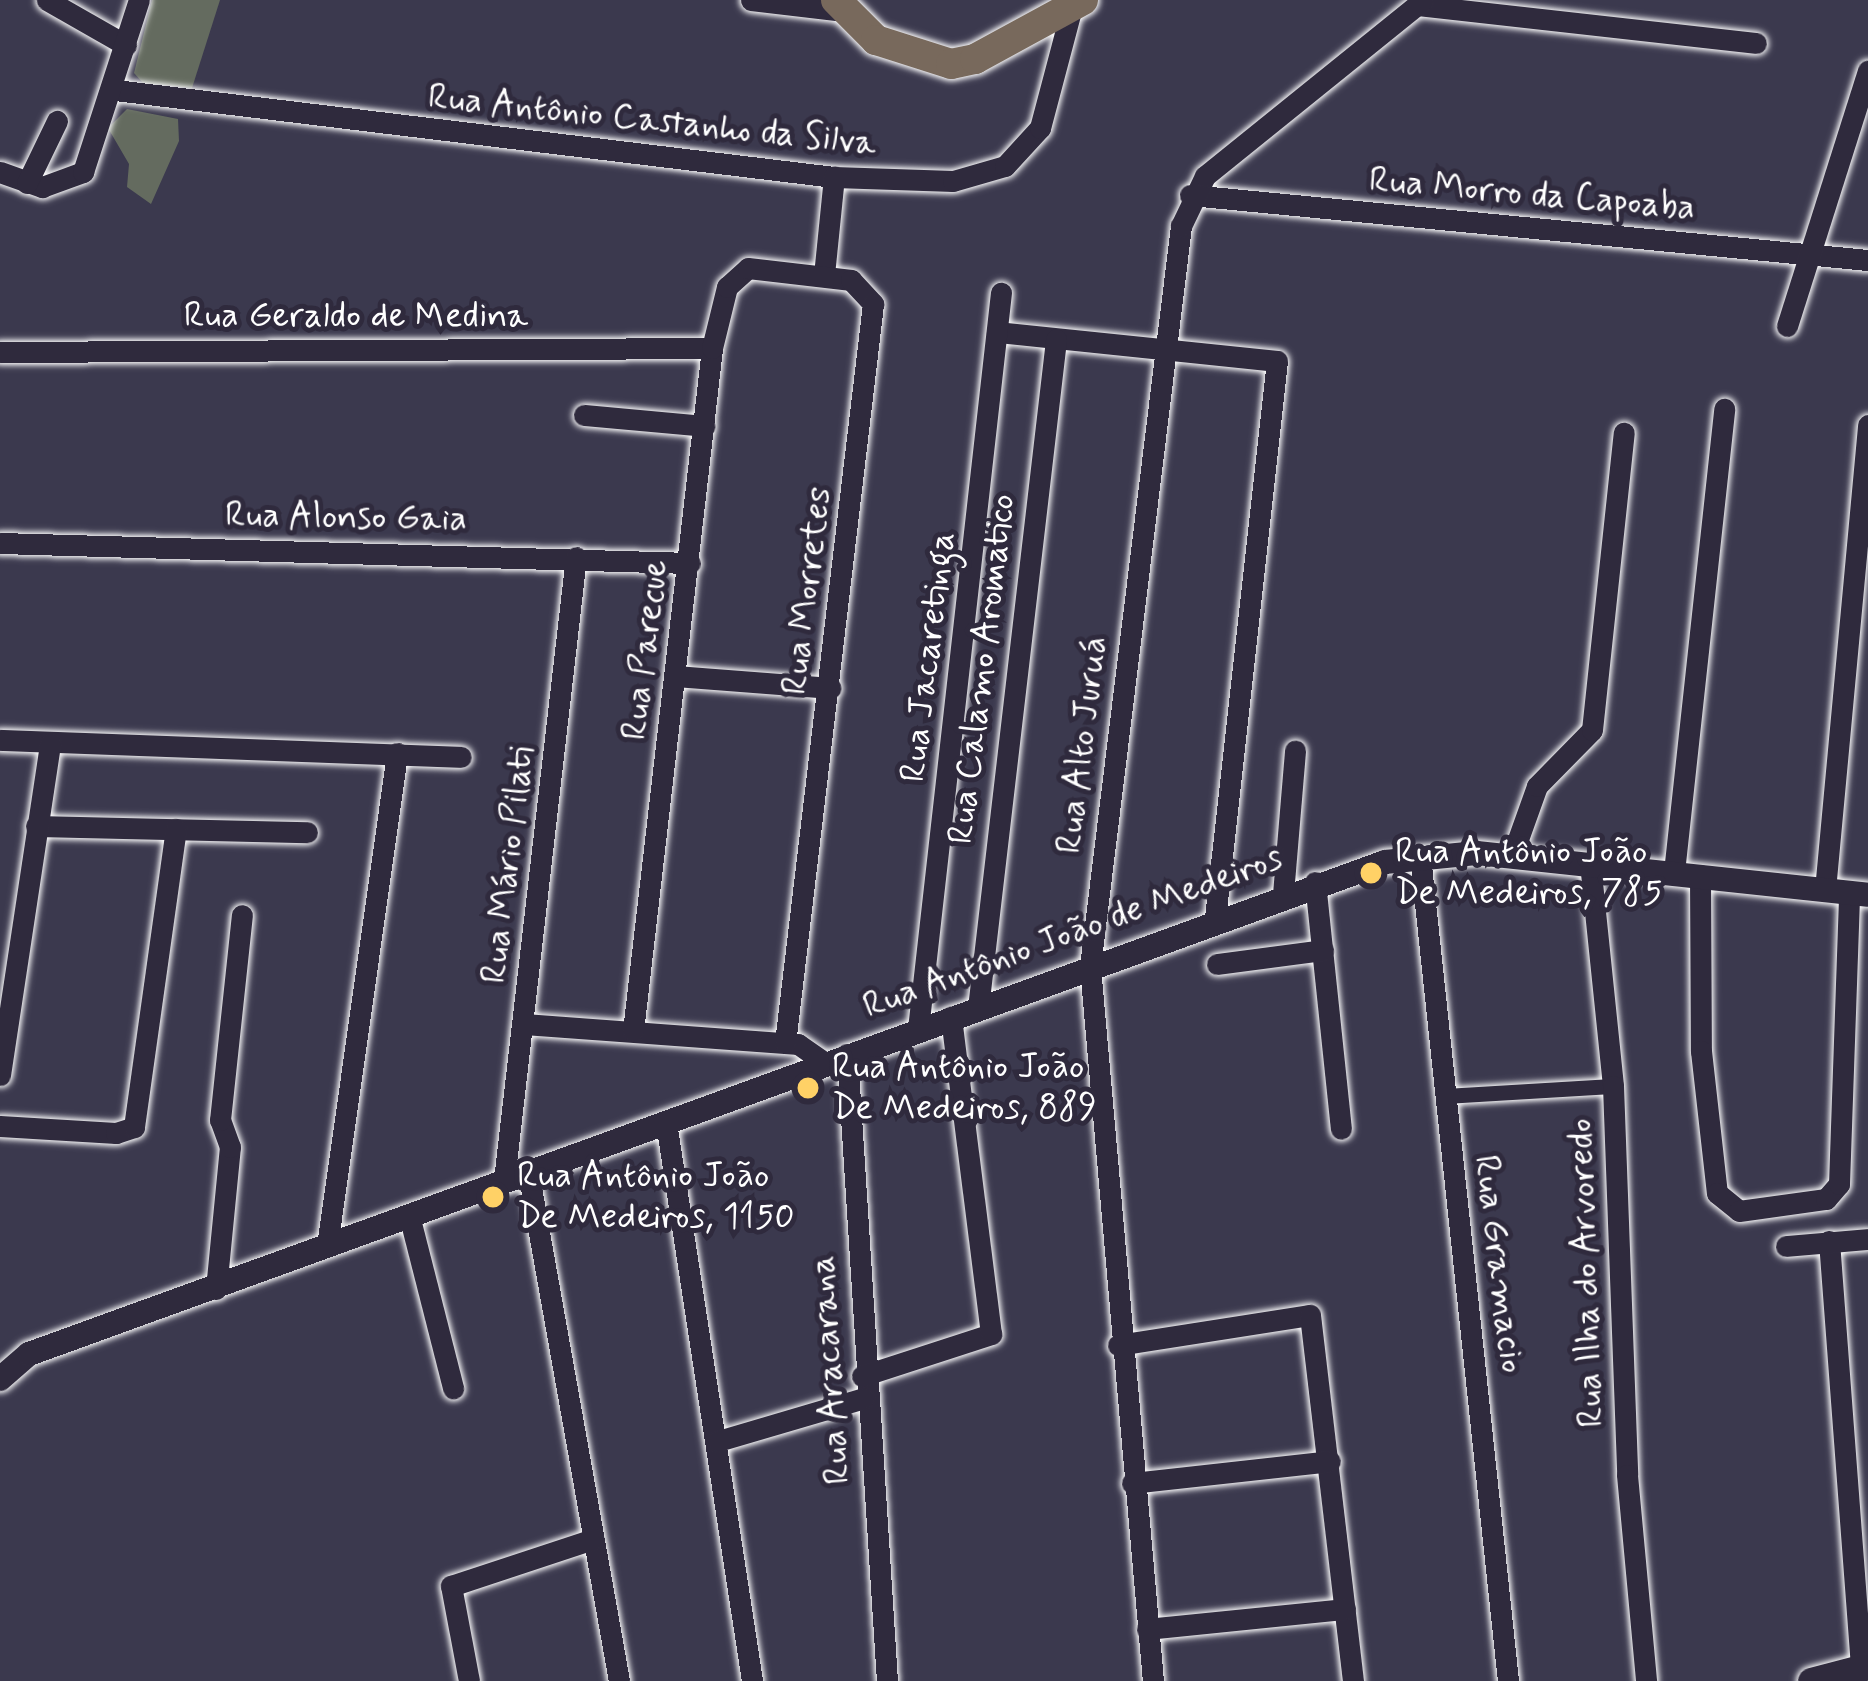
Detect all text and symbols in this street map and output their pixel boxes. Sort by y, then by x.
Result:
street label: Rua Antônio Castanho da Silva [428,76,876,166]
street label: Rua Morro da Capoaba [1360,159,1704,231]
street label: Rua Geraldo de Medina [179,295,533,339]
street label: Rua Morretes [774,483,842,699]
street label: Rua Alonso Gaia [225,494,467,542]
street label: Rua Calamo Aromatico [940,494,1026,844]
street label: Rua Jacaretinga [893,533,965,781]
street label: Rua Parecue [613,555,679,745]
street label: Rua Alto Juruá [1048,636,1118,854]
street label: Rua Mário Pilati [473,745,545,985]
place label: Rua Antônio João De Medeiros, 785 [1395,830,1661,915]
street label: Rua Antônio João de Medeiros [857,837,1289,1029]
marker: Rua Antônio João De Medeiros, 785 [1358,860,1384,886]
place label: Rua Antônio João De Medeiros, 889 [832,1045,1096,1130]
marker: Rua Antônio João De Medeiros, 889 [795,1075,821,1101]
street label: Rua Ilha do Arvoredo [1560,1115,1614,1431]
place label: Rua Antônio João De Medeiros, 1150 [517,1154,793,1239]
street label: Rua Gramacio [1463,1154,1533,1374]
marker: Rua Antônio João De Medeiros, 1150 [480,1184,506,1210]
street label: Rua Aracarana [801,1254,861,1486]

